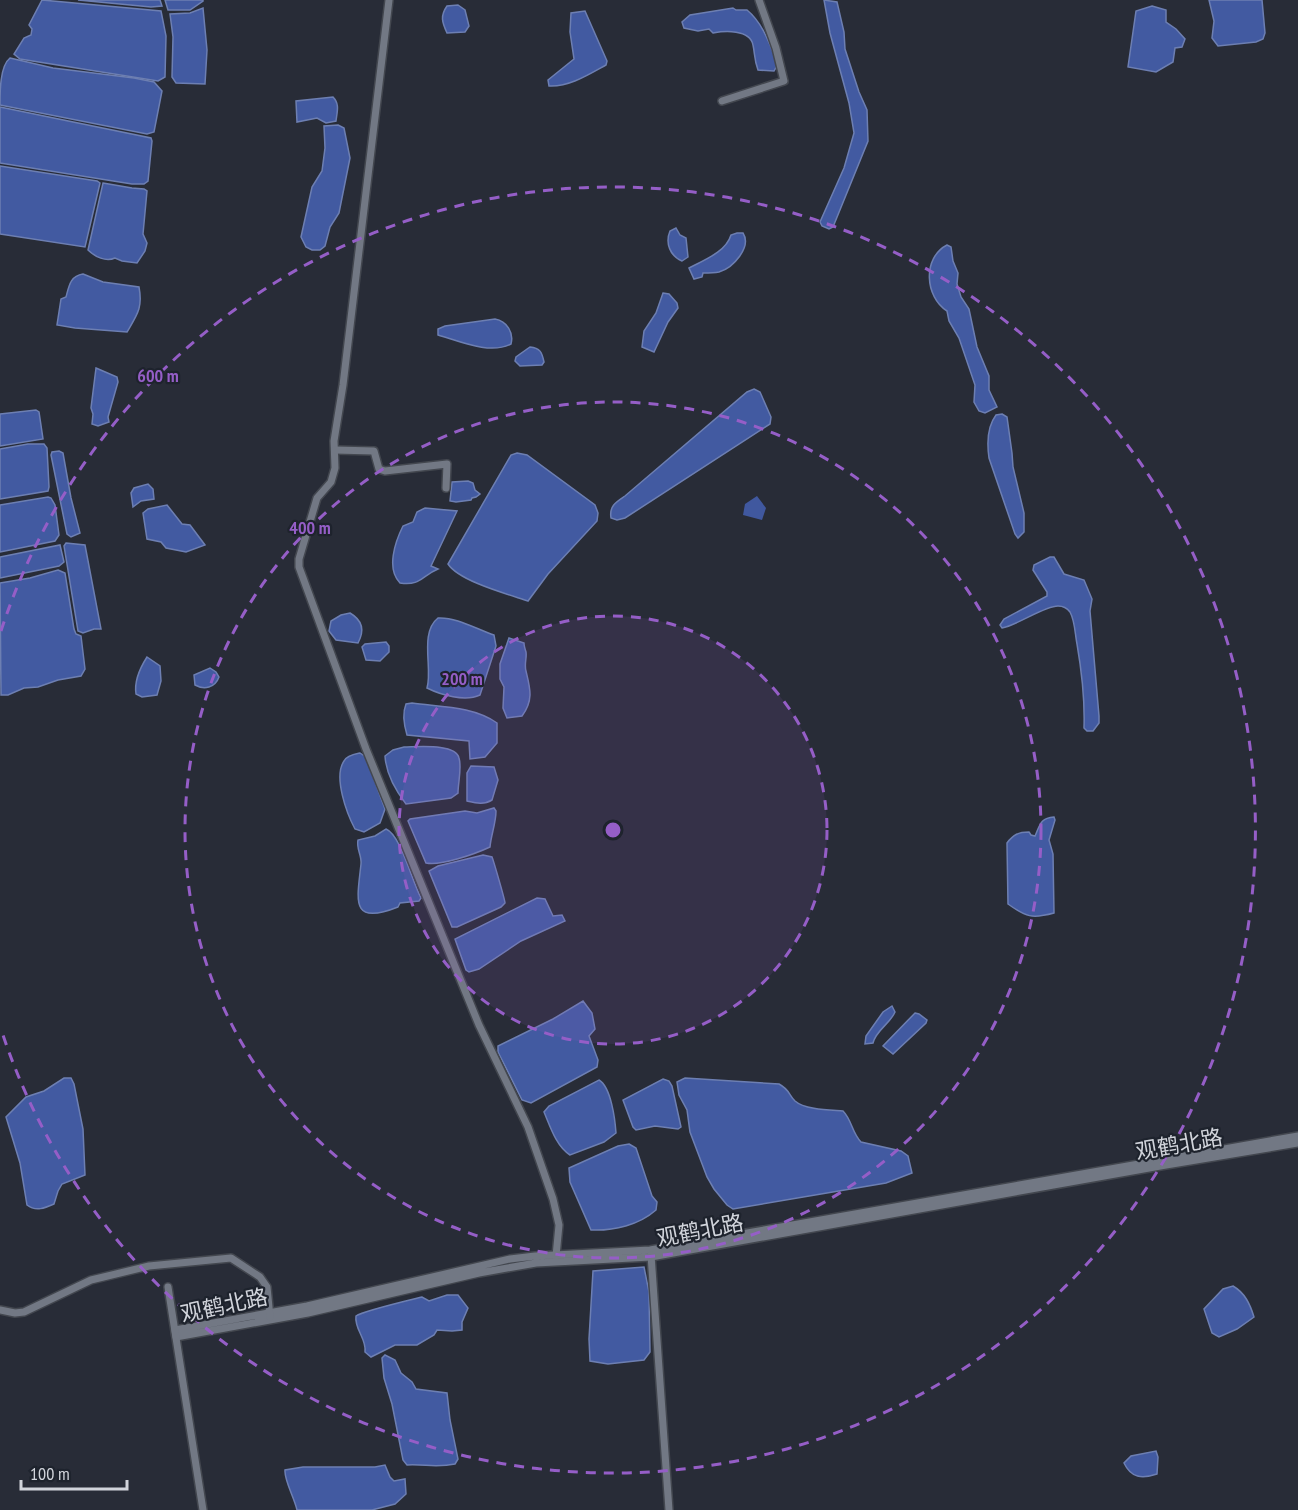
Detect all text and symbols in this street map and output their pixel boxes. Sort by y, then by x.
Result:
text: 600 m [137,364,179,387]
text: 400 m [289,516,331,539]
text: 200 m [441,667,483,690]
centre of rings [603,820,623,840]
street label: 观鹤北路 [1133,1123,1225,1165]
street label: 观鹤北路 [654,1208,746,1252]
street label: 观鹤北路 [178,1282,270,1328]
scale bar [21,1453,128,1491]
text: 100 m [30,1462,70,1485]

